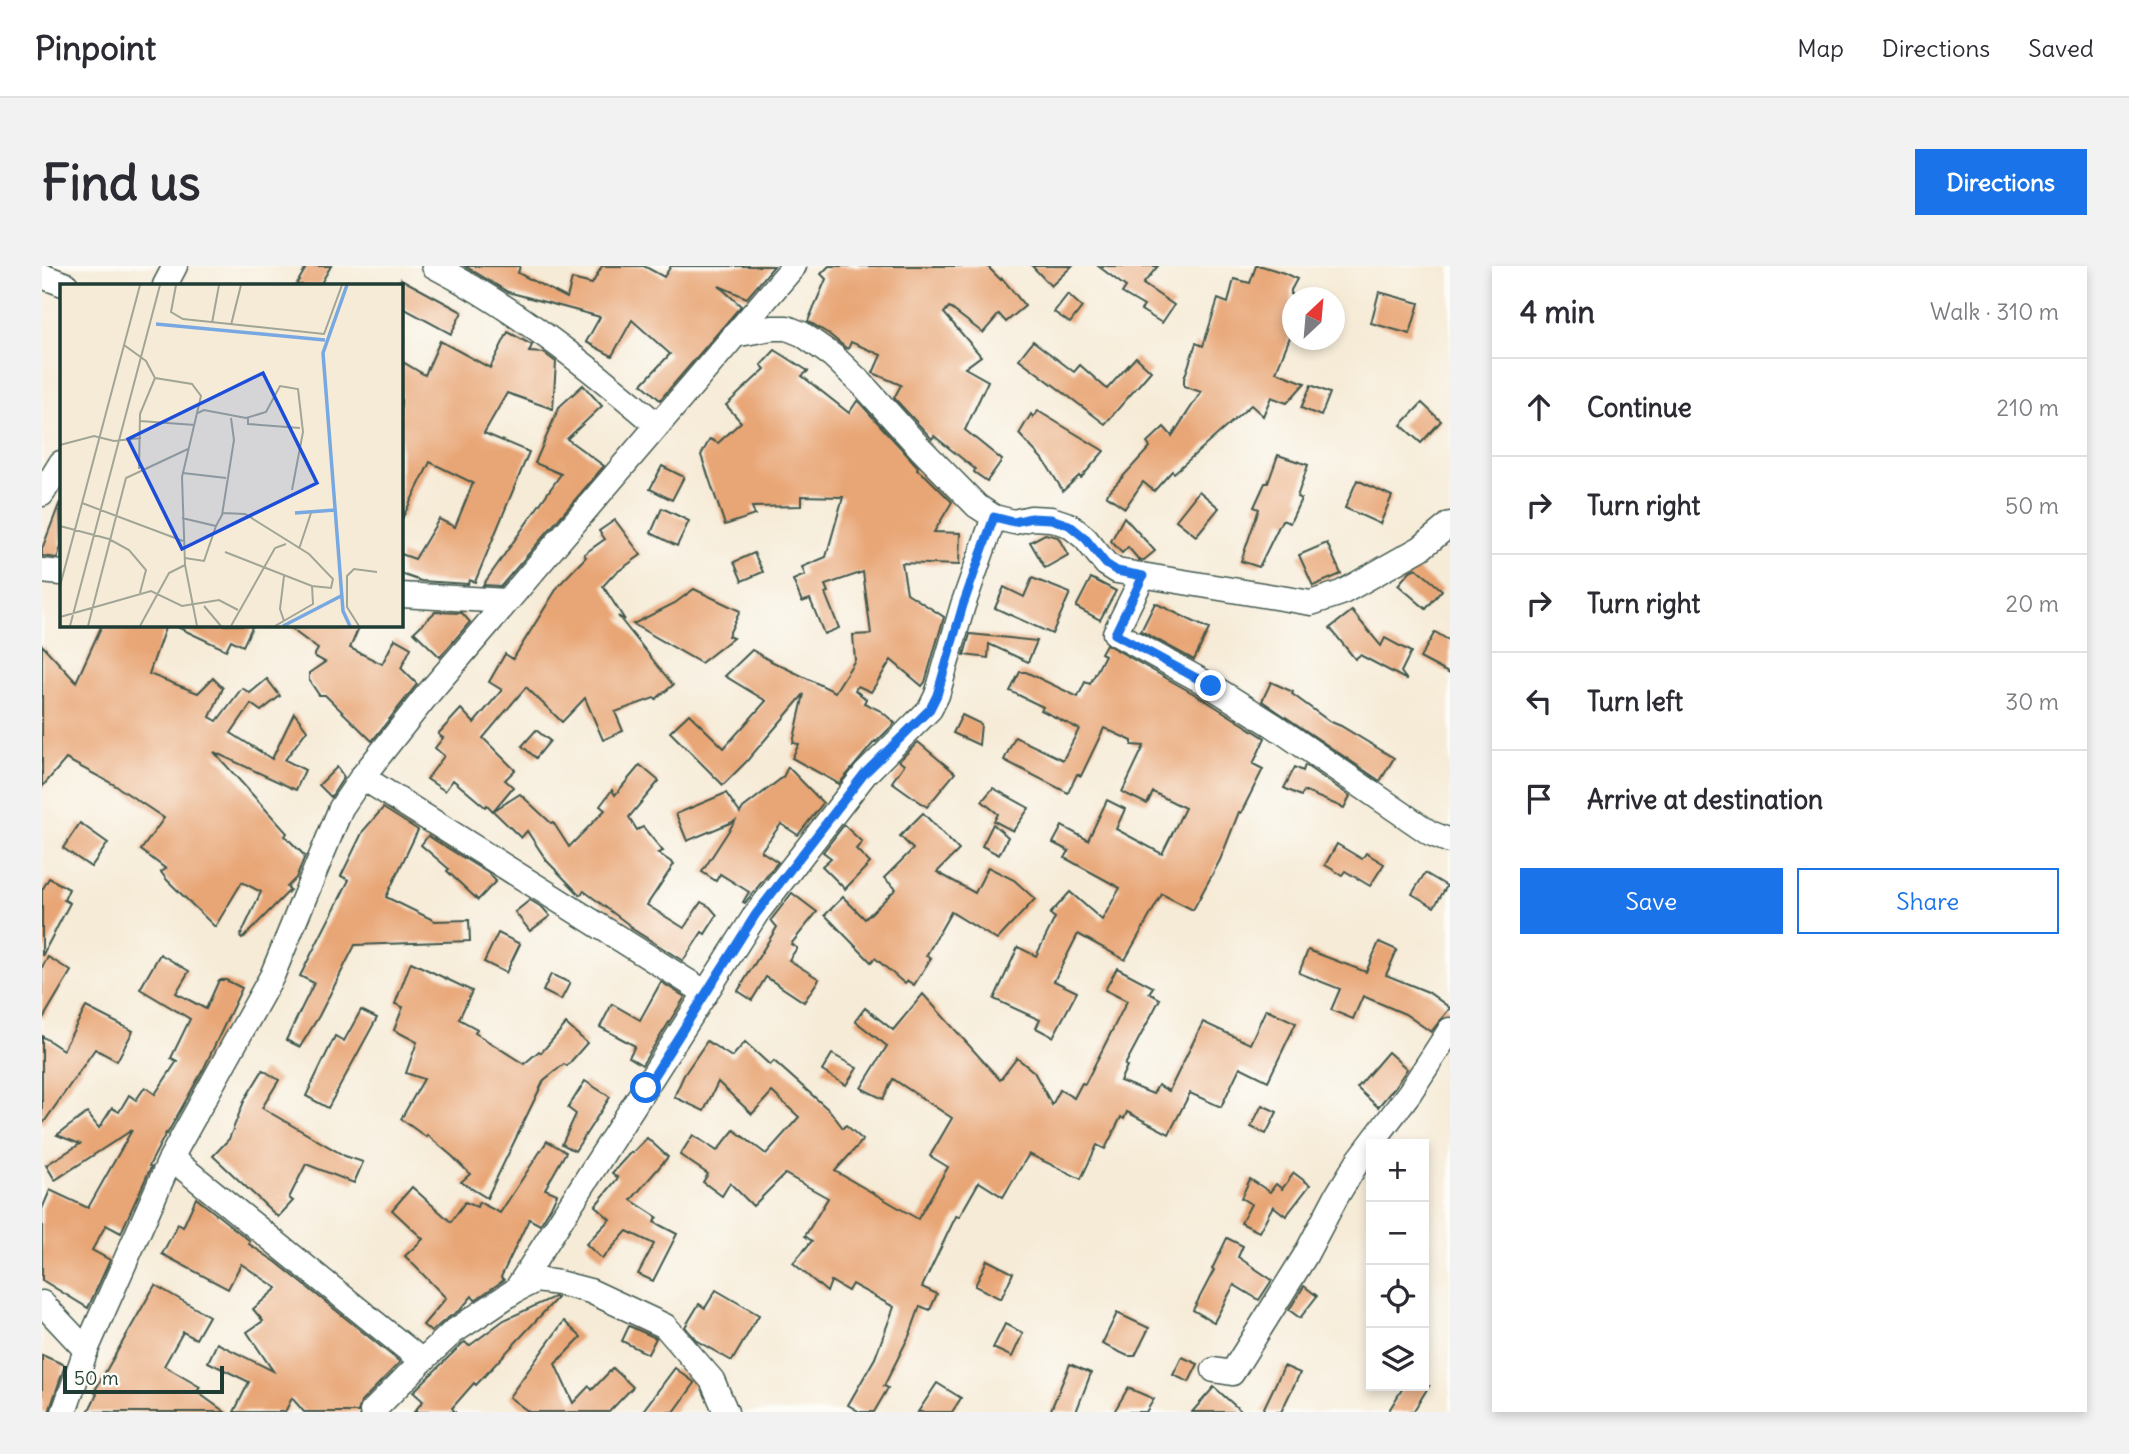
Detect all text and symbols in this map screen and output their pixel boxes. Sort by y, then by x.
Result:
text: Pinpoint [35,27,156,69]
text: Map [1797,33,1844,63]
text: Directions [1882,33,1990,63]
text: Saved [2028,33,2094,63]
button: Directions [1915,149,2087,215]
text: Find us [42,152,200,213]
inset map [60,284,402,626]
north arrow [1282,287,1345,350]
text: 4 min [1520,293,1595,331]
text: Walk · 310 m [1930,297,2059,326]
icon: ahead [1520,388,1558,426]
text: Continue [1587,391,1692,424]
text: 210 m [1996,393,2059,422]
icon: right [1520,486,1558,524]
text: Turn right [1587,489,1700,522]
text: 50 m [2005,491,2059,520]
icon: right [1520,584,1558,622]
text: Turn right [1587,587,1700,620]
text: 20 m [2006,589,2059,618]
route end [1195,670,1226,701]
icon: left [1520,682,1558,720]
text: Turn left [1587,685,1683,718]
text: 30 m [2005,687,2059,716]
icon: arrive [1520,780,1558,818]
text: Arrive at destination [1587,783,1823,816]
button: Save [1520,868,1783,934]
button: Share [1797,868,2059,934]
route start [630,1072,661,1103]
map controls [1366,1139,1429,1391]
button: + [1366,1139,1429,1202]
button: − [1366,1202,1429,1265]
button: locate [1366,1265,1429,1328]
button: layers [1366,1328,1429,1391]
scale bar [63,1363,224,1395]
text: 50 m [74,1366,119,1390]

